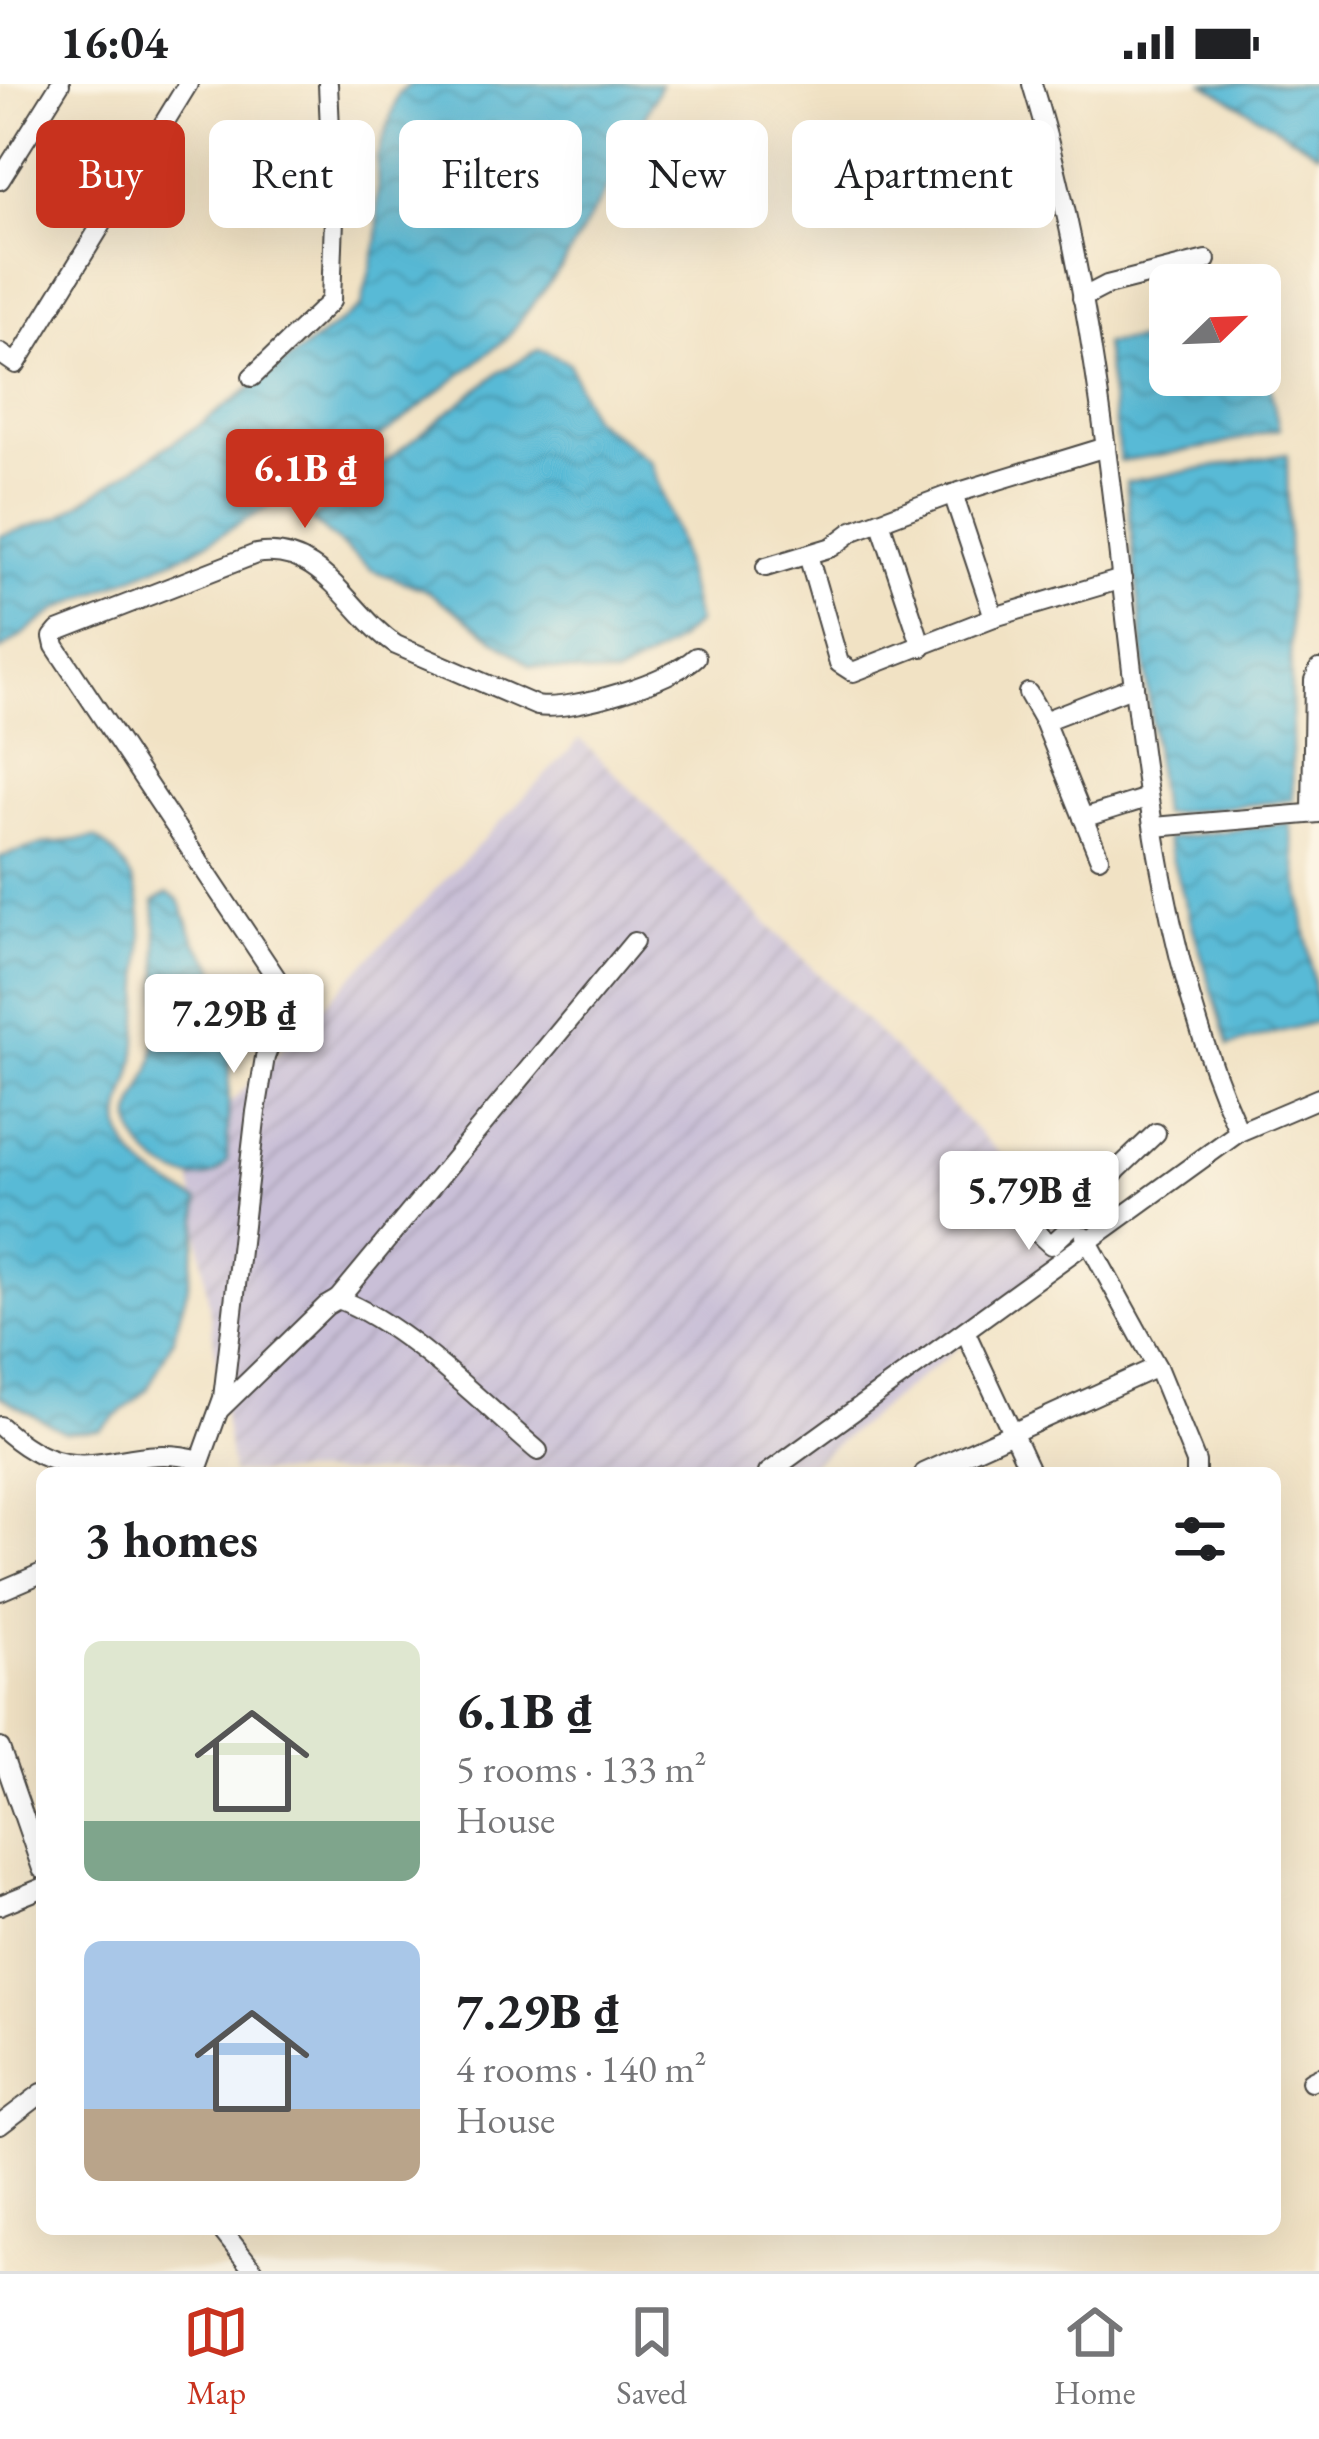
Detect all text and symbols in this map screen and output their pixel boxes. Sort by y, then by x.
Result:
text: 16:04 [60,13,168,71]
chip: Buy [36,120,185,228]
chip: Rent [209,120,375,228]
chip: Filters [399,120,582,228]
chip: New [606,120,768,228]
chip: Apartment [792,120,1055,228]
north arrow [1149,264,1281,396]
map controls [1149,264,1281,396]
pin: 6.1B ₫ [207,429,403,531]
text: 6.1B ₫ [253,442,357,493]
pin: 7.29B ₫ [123,974,345,1076]
text: 7.29B ₫ [172,987,296,1038]
pin: 5.79B ₫ [918,1151,1140,1253]
text: 5.79B ₫ [967,1164,1091,1215]
text: 3 homes [84,1506,258,1572]
icon: filters [1167,1506,1233,1572]
text: 6.1B ₫ [456,1677,592,1743]
icon: home [180,1689,324,1833]
text: 5 rooms · 133 m² [456,1743,707,1794]
text: House [456,1794,555,1845]
text: 7.29B ₫ [456,1977,619,2043]
icon: home [180,1989,324,2133]
text: 4 rooms · 140 m² [456,2043,707,2094]
text: House [456,2094,555,2145]
tab: Map [183,2299,249,2414]
tab: Saved [616,2299,687,2414]
tab: Home [1054,2299,1136,2414]

